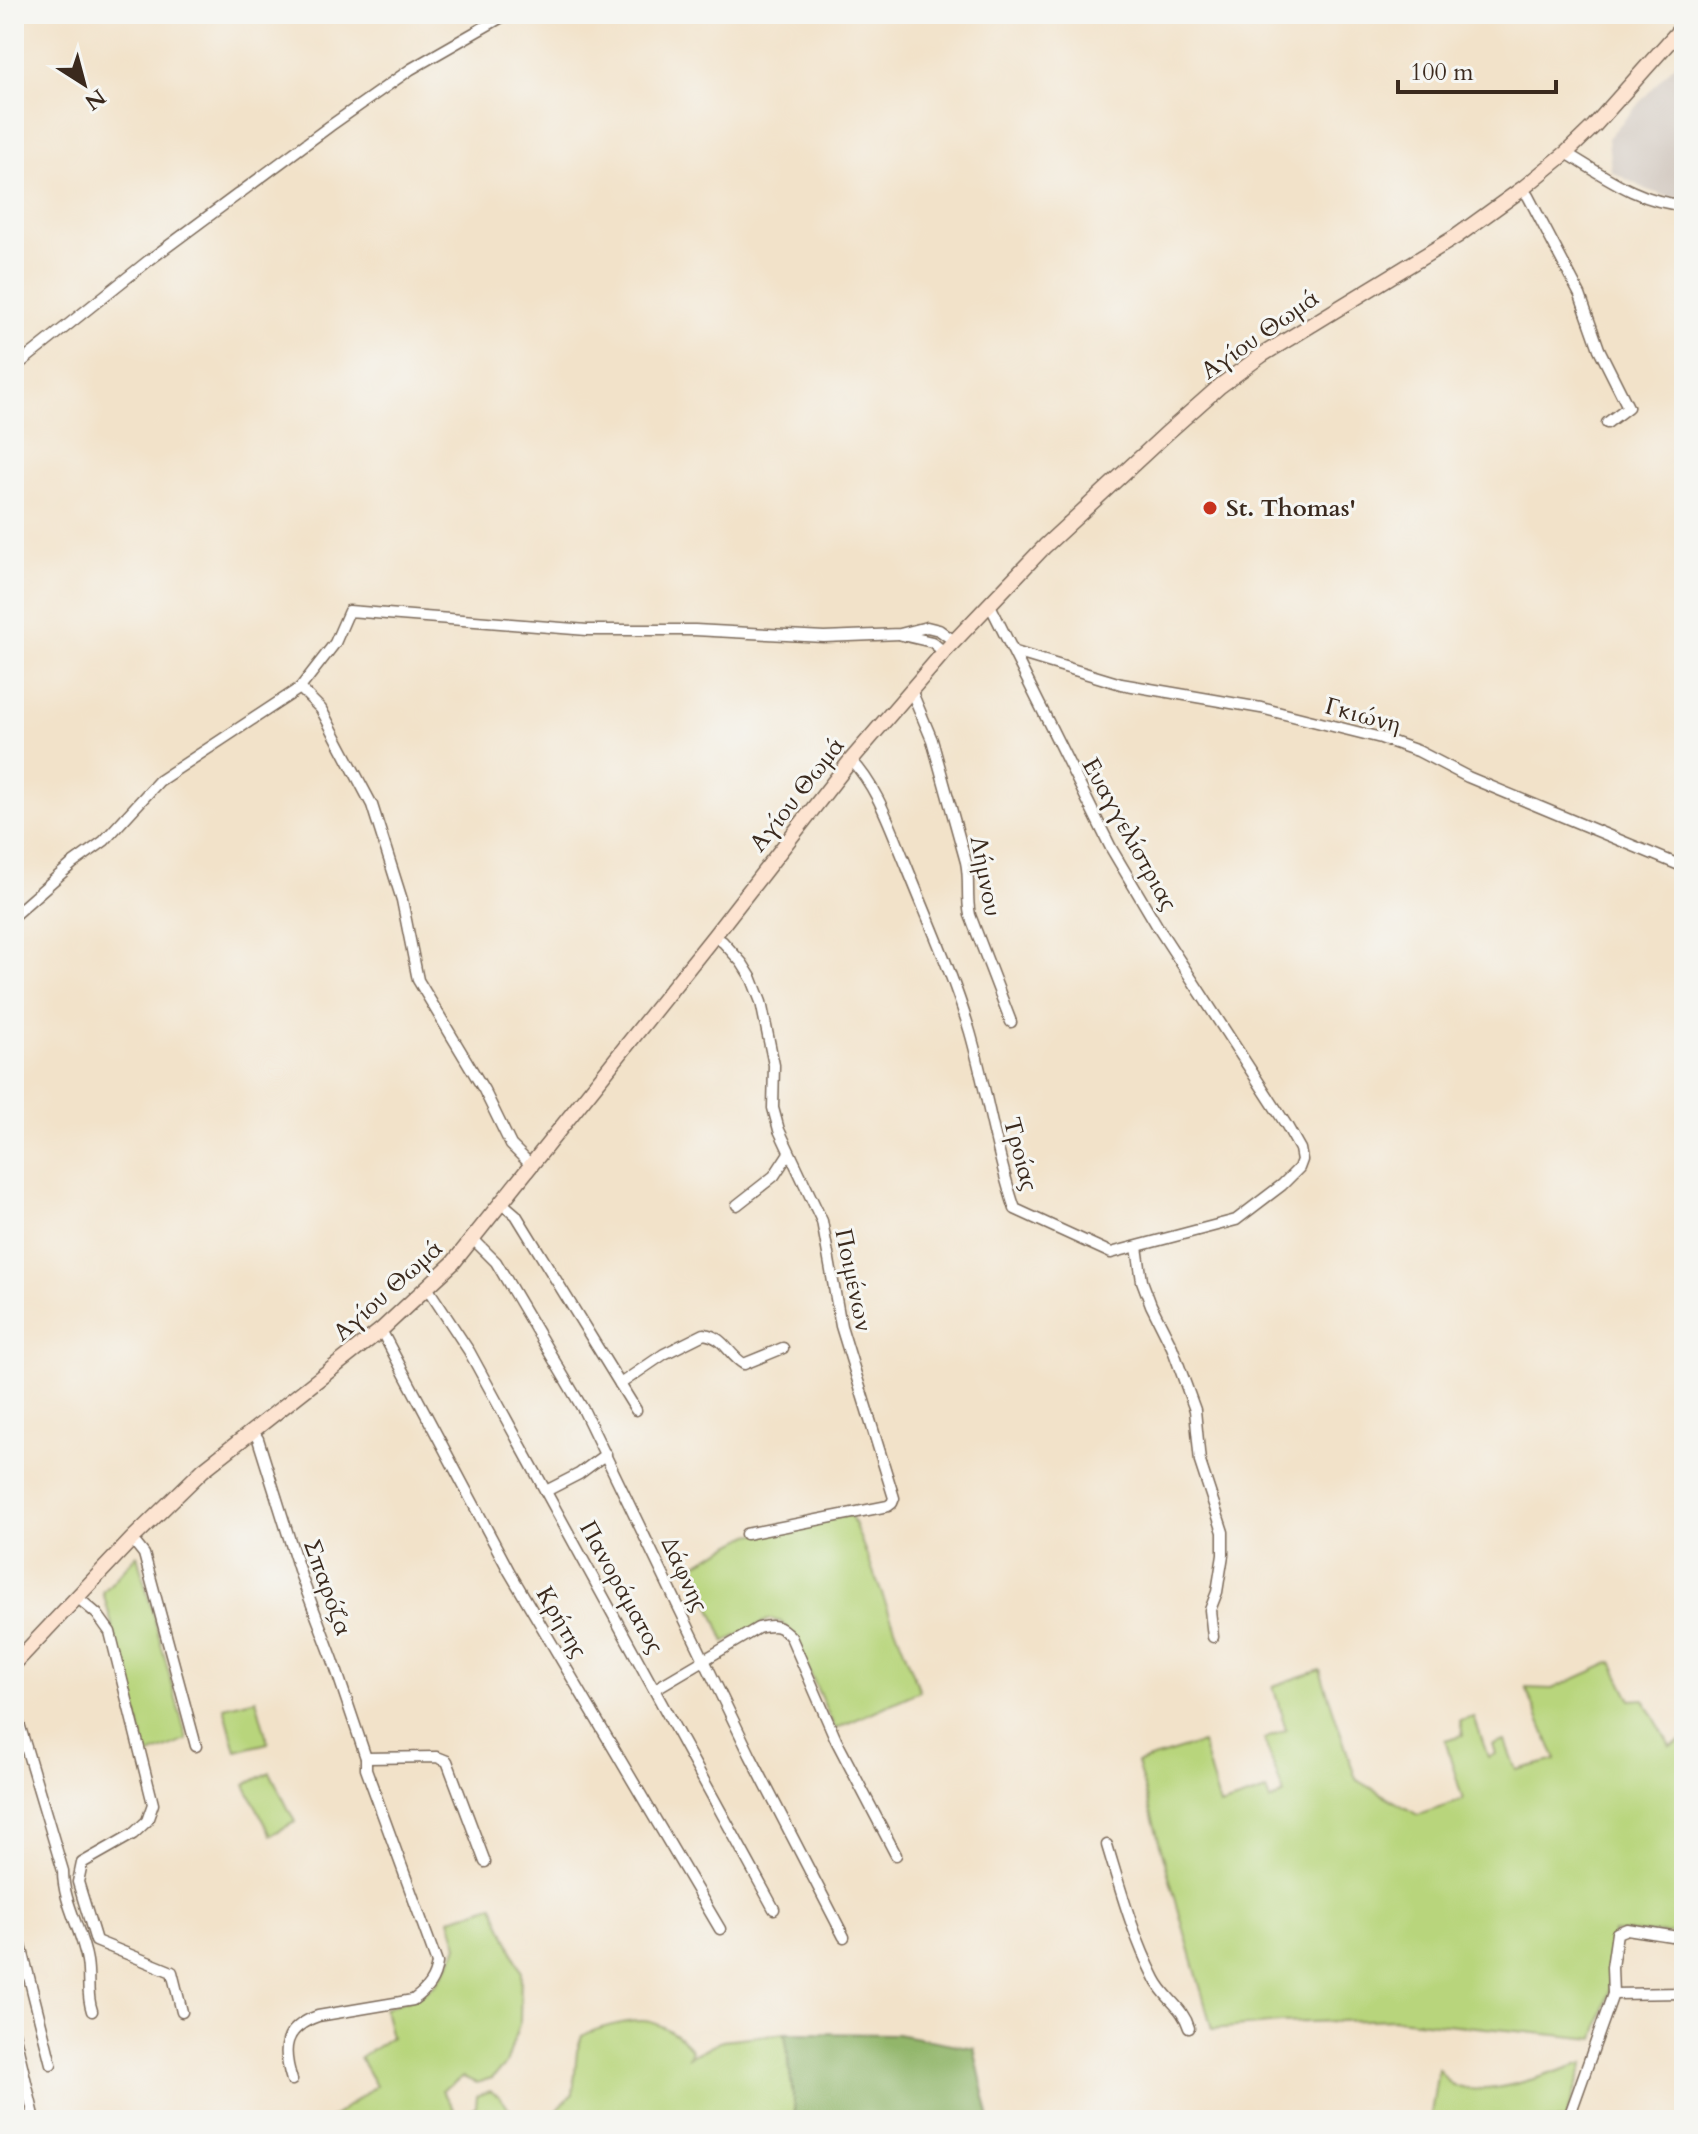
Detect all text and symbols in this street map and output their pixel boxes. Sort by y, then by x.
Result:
north arrow [44,44,124,124]
scale bar [1398,44,1556,94]
text: 100 m [1410,56,1474,89]
text: N [79,82,112,117]
street label: Αγίου Θωμά [1194,281,1326,387]
place label: St. Thomas' [1226,492,1356,525]
marker: St. Thomas' [1201,499,1219,517]
street label: Γκιώνη [1322,690,1404,741]
street label: Αγίου Θωμά [742,730,853,859]
street label: Ευαγγελίστριας [1074,752,1185,917]
street label: Λήμνου [962,833,1009,919]
street label: Τροίας [995,1114,1046,1195]
street label: Ποιμένων [827,1226,880,1335]
street label: Αγίου Θωμά [326,1232,451,1349]
street label: Πανοράματος [571,1515,672,1660]
street label: Δάφνης [653,1531,716,1617]
street label: Σπαρόζα [295,1535,360,1640]
street label: Κρήτης [528,1581,595,1664]

